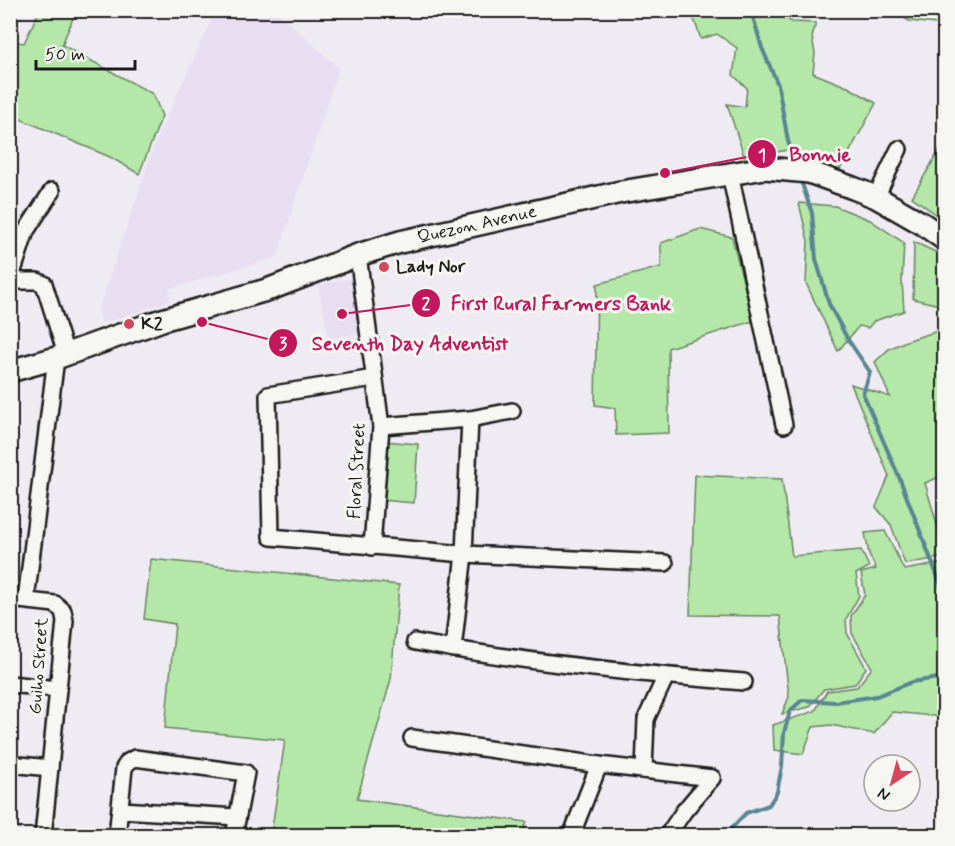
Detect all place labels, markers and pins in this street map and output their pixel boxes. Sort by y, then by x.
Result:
callout: Bonnie [747,135,863,173]
place label: Lady Nor [396,255,466,279]
marker: Lady Nor [377,260,391,274]
callout: First Rural Farmers Bank [411,284,681,322]
place label: K2 [141,312,163,336]
marker: K2 [122,317,136,331]
callout: Seventh Day Adventist [268,324,522,362]

